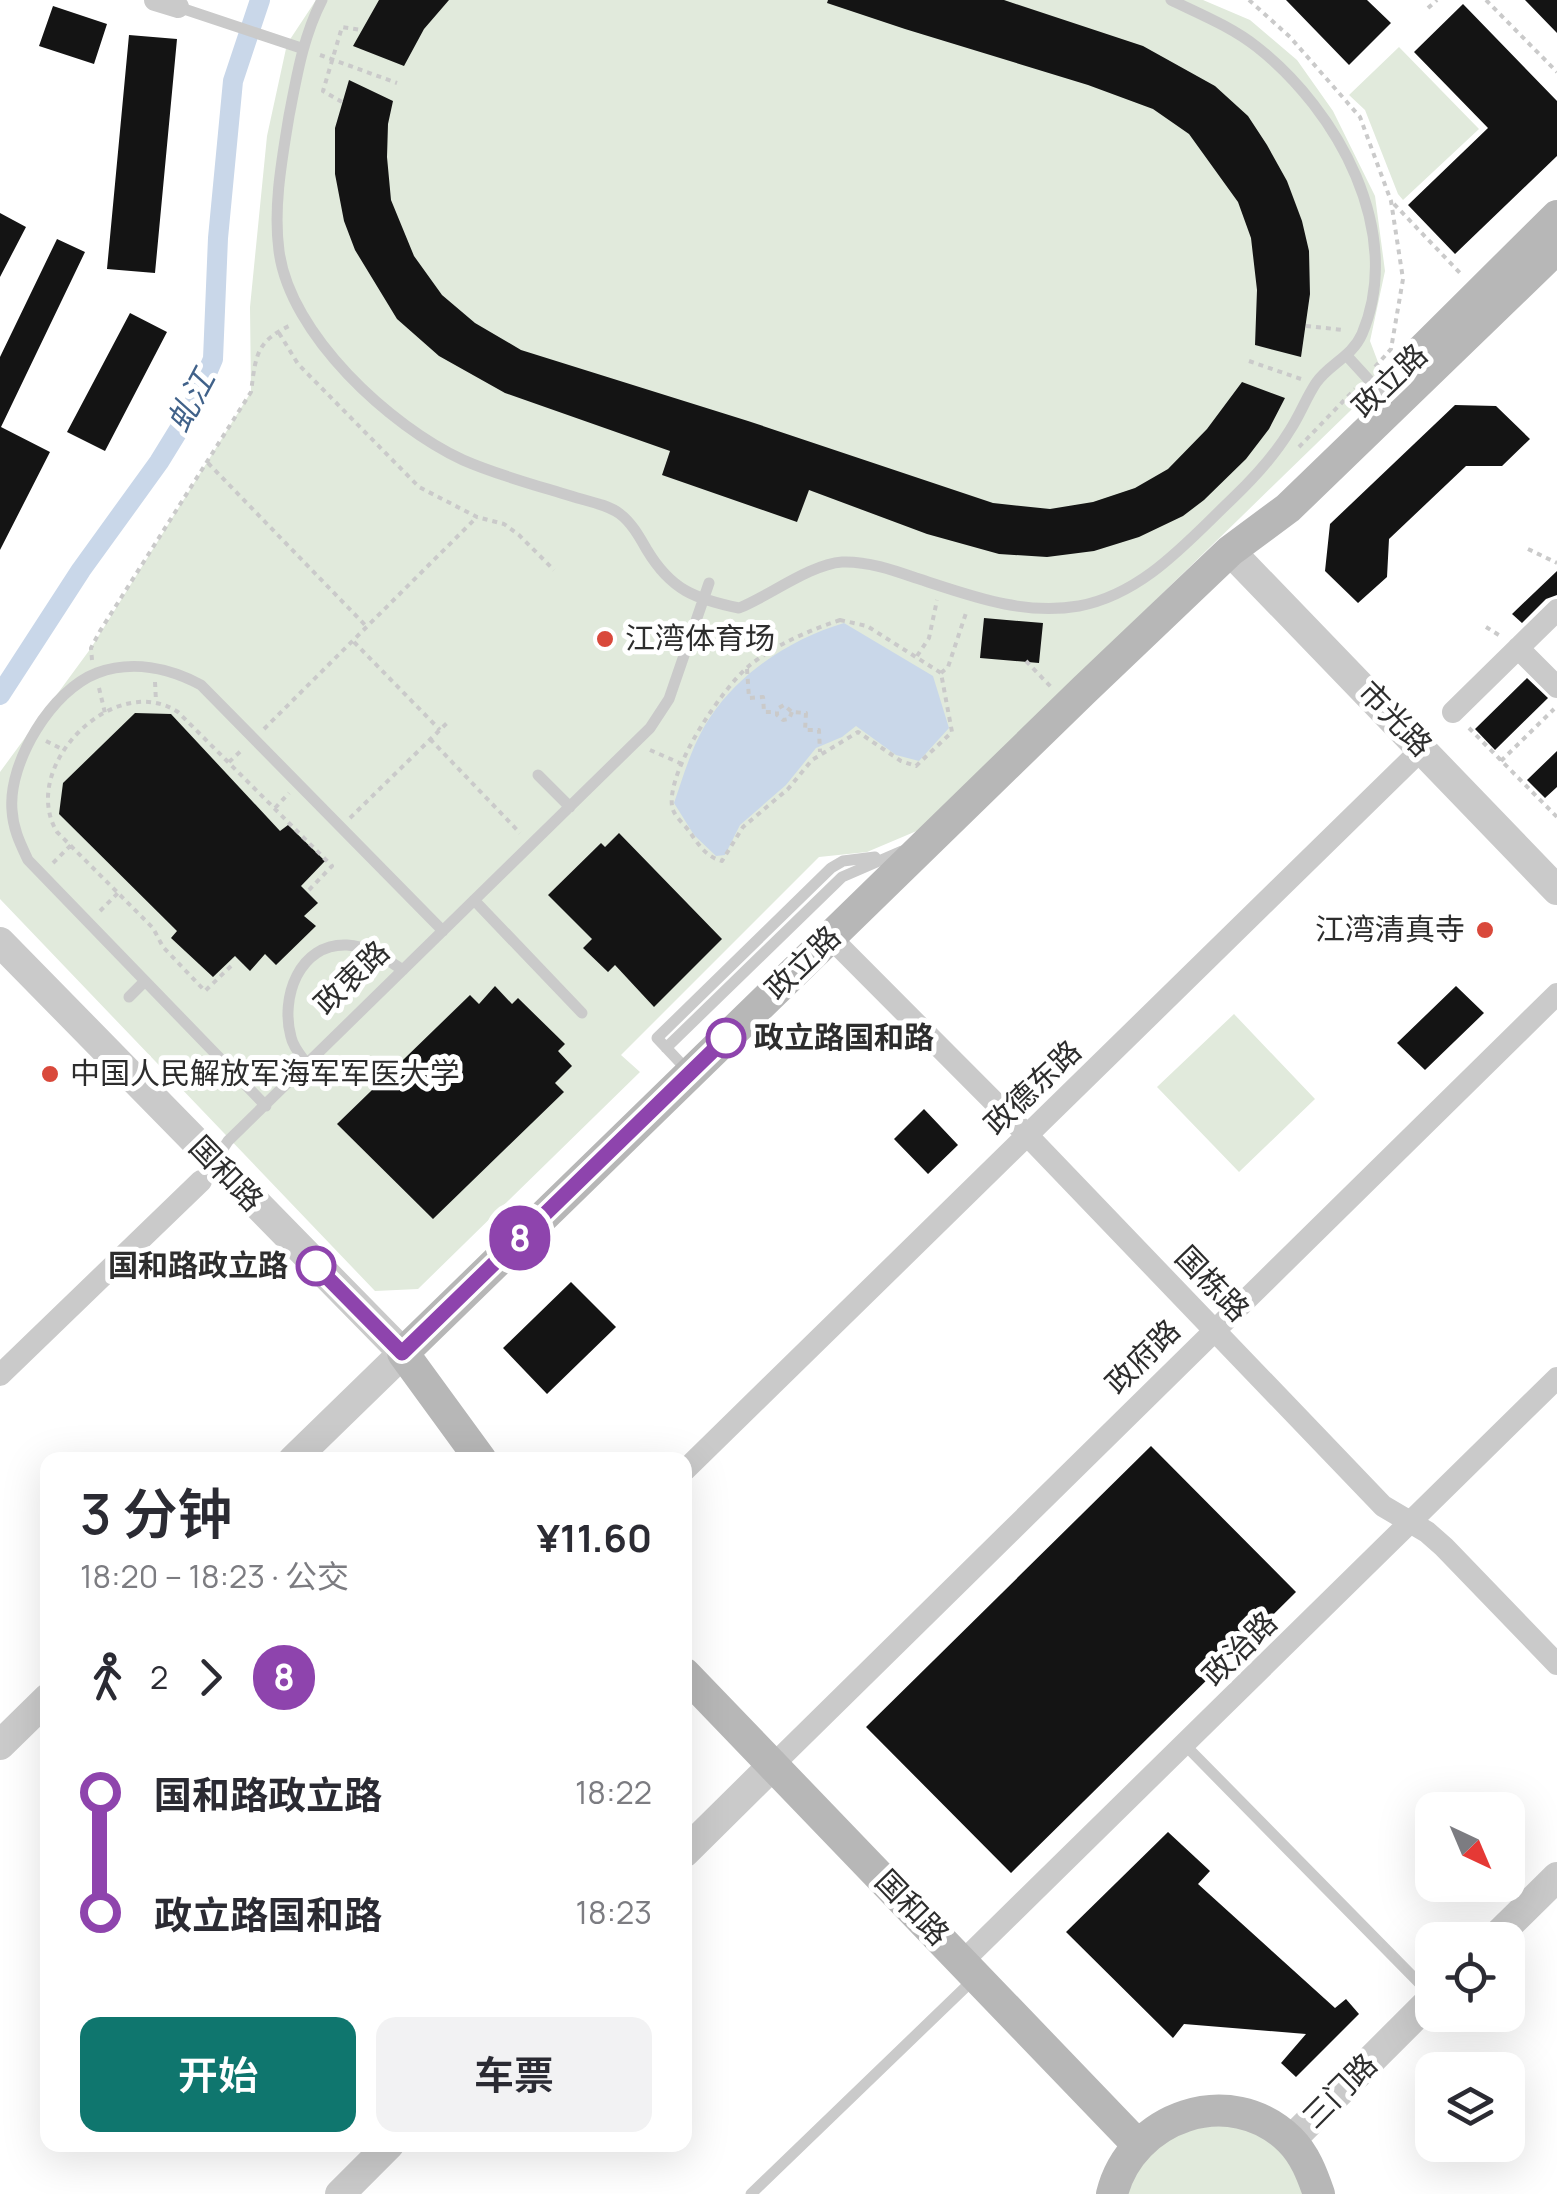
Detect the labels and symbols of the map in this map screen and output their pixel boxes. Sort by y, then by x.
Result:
street label: 政立路 [1342,334,1436,426]
water label: 虬江 [156,359,226,439]
place label: 江湾体育场 [625,617,775,658]
marker: 江湾体育场 [594,628,616,650]
street label: 市光路 [1350,671,1442,765]
place label: 江湾清真寺 [1315,908,1465,949]
street label: 政立路 [755,916,849,1008]
marker: 江湾清真寺 [1474,919,1496,941]
street label: 政衷路 [304,931,398,1023]
place label: 政立路国和路 [754,1016,934,1057]
marker: 政立路国和路 [707,1019,745,1057]
street label: 政德东路 [975,1030,1089,1143]
place label: 中国人民解放军海军军医大学 [70,1052,460,1093]
marker: 中国人民解放军海军军医大学 [39,1063,61,1085]
street label: 国和路 [181,1126,273,1220]
line badge: 8 [488,1206,552,1270]
street label: 国栋路 [1167,1236,1259,1330]
place label: 国和路政立路 [108,1244,288,1285]
marker: 国和路政立路 [297,1247,335,1285]
street label: 政府路 [1096,1310,1188,1402]
street label: 政治路 [1193,1602,1285,1694]
north arrow [1415,1792,1525,1902]
street label: 国和路 [867,1860,959,1954]
street label: 三门路 [1293,2044,1385,2136]

